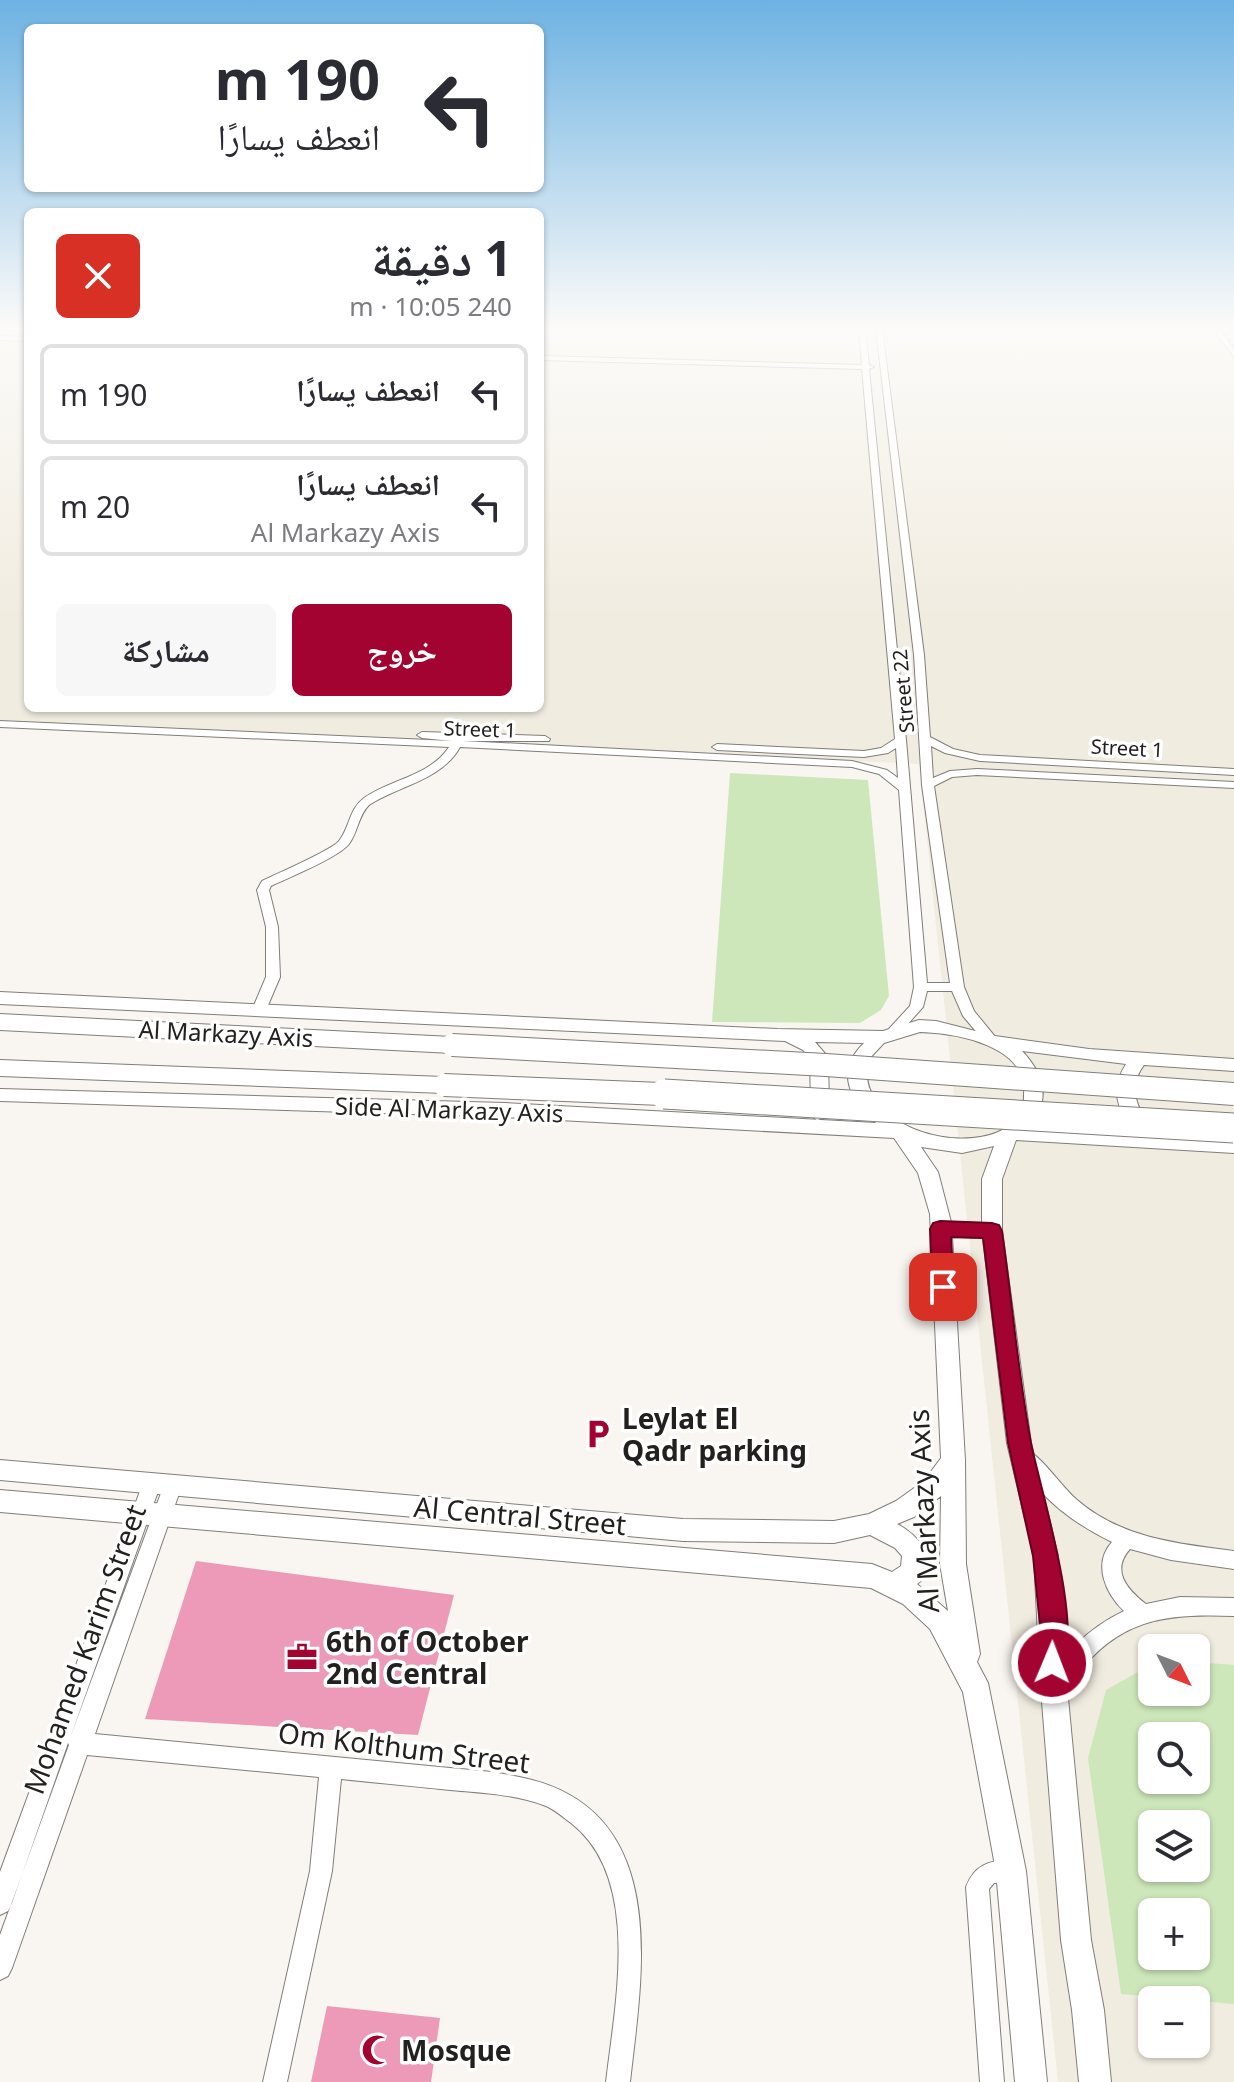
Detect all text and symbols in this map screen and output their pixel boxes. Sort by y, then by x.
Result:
text: 190 m [215,40,380,116]
icon: left [408,56,512,160]
text: انعطف يسارًا [217,112,380,161]
text: 1 دقيقة [371,225,512,290]
button: close [56,234,140,318]
text: 240 m · 10:05 [349,288,512,324]
text: انعطف يسارًا [296,369,440,410]
icon: left [464,372,508,416]
text: 190 m [60,374,147,415]
text: انعطف يسارًا [296,463,440,504]
icon: left [464,484,508,528]
text: 20 m [60,486,130,527]
text: Al Markazy Axis [251,514,440,550]
button: مشاركة [56,604,276,696]
button: خروج [292,604,512,696]
street label: Street 22 [886,648,920,734]
street label: Street 1 [443,714,517,744]
street label: Street 1 [1090,733,1164,763]
street label: Al Markazy Axis [138,1012,314,1054]
street label: Side Al Markazy Axis [334,1089,564,1129]
pin [909,1253,977,1321]
icon: arrive [921,1265,965,1309]
place label: Leylat El Qadr parking [622,1399,807,1469]
street label: Al Markazy Axis [899,1408,947,1614]
parking icon: Leylat El Qadr parking [581,1417,615,1451]
street label: Al Central Street [412,1487,628,1543]
street label: Mohamed Karim Street [14,1499,154,1799]
position arrow [1010,1621,1094,1705]
place label: 6th of October 2nd Central [326,1622,529,1692]
north arrow [1138,1634,1210,1706]
map controls [1138,1634,1210,2058]
office icon: 6th of October 2nd Central [285,1640,319,1674]
street label: Om Kolthum Street [276,1713,532,1781]
button: search [1138,1722,1210,1794]
button: layers [1138,1810,1210,1882]
button: + [1138,1898,1210,1970]
button: − [1138,1986,1210,2058]
place label: Mosque [401,2031,512,2069]
mosque icon: Mosque [360,2033,394,2067]

